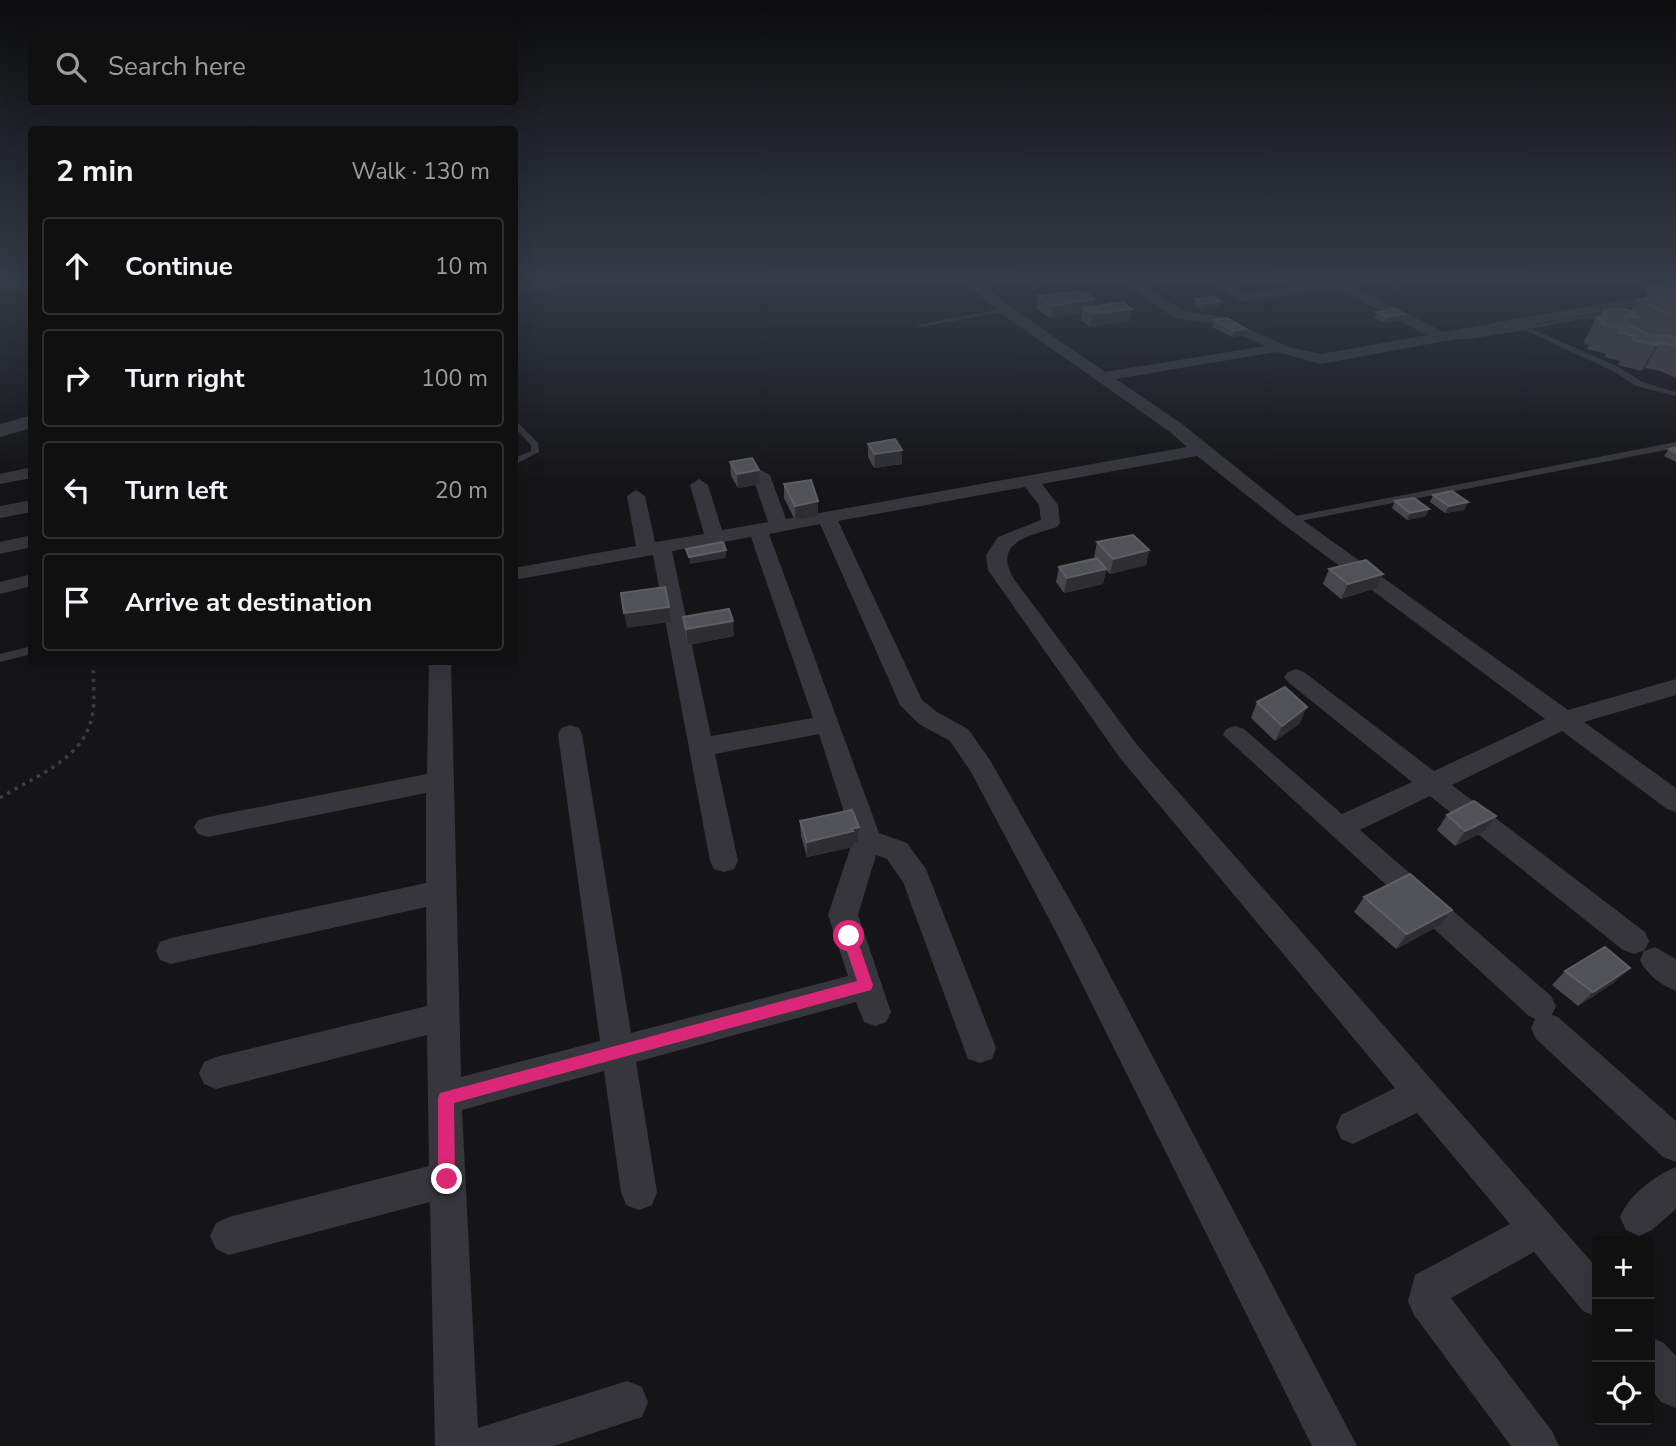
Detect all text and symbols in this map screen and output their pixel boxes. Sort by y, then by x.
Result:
search box [28,28,518,105]
icon: search [52,48,90,86]
text: Search here [108,49,246,84]
text: 2 min [56,151,134,192]
text: Walk · 130 m [351,156,490,187]
icon: ahead [58,247,96,285]
text: Continue [125,249,233,284]
text: 10 m [435,251,488,282]
icon: right [58,359,96,397]
text: Turn right [125,361,244,396]
text: 100 m [421,363,488,394]
icon: left [58,471,96,509]
text: Turn left [125,473,228,508]
text: 20 m [435,475,488,506]
icon: arrive [58,583,96,621]
text: Arrive at destination [125,585,372,620]
route start [833,920,864,951]
route end [431,1163,462,1194]
map controls [1592,1236,1655,1425]
button: + [1592,1236,1655,1299]
button: − [1592,1299,1655,1362]
button: locate [1592,1362,1655,1425]

